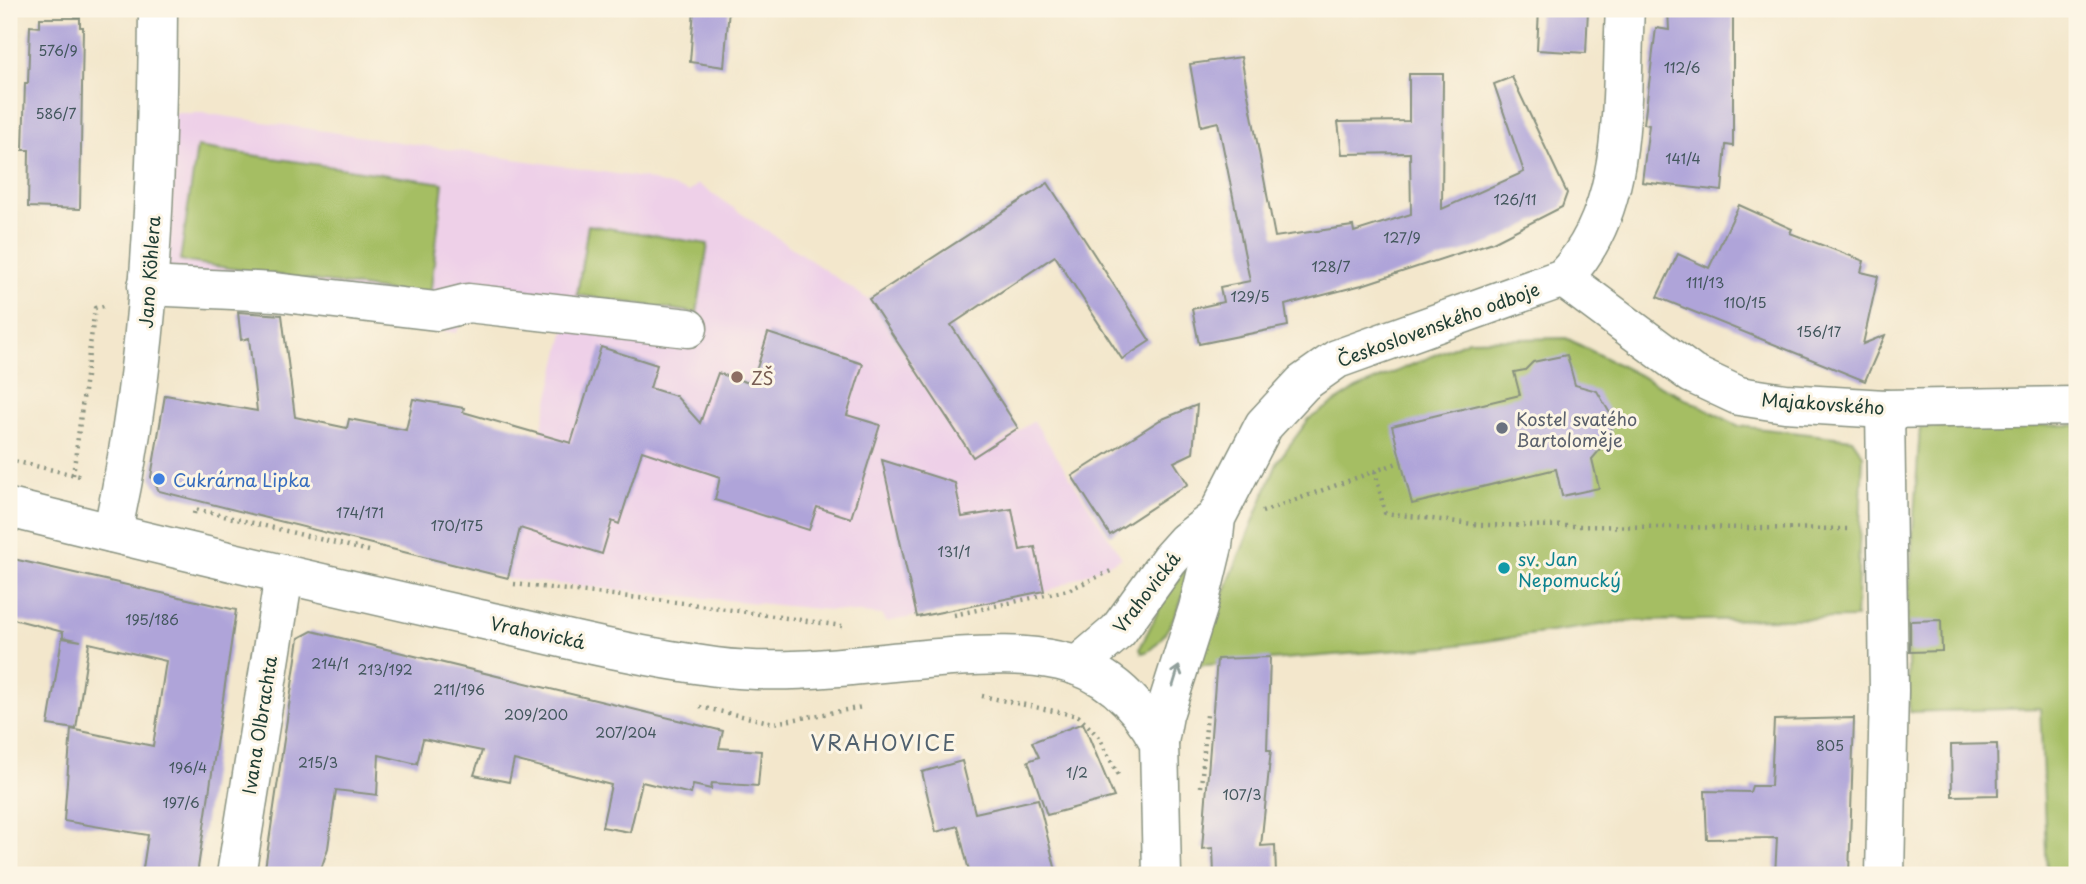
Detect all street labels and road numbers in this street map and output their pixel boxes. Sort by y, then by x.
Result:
street label: Jano Köhlera [132,215,166,329]
street label: Československého odboje [1333,275,1543,373]
street label: Majakovského [1761,385,1885,421]
street label: Vrahovická [1106,545,1186,638]
street label: Vrahovická [488,609,588,655]
street label: Ivana Olbrachta [235,653,283,796]

